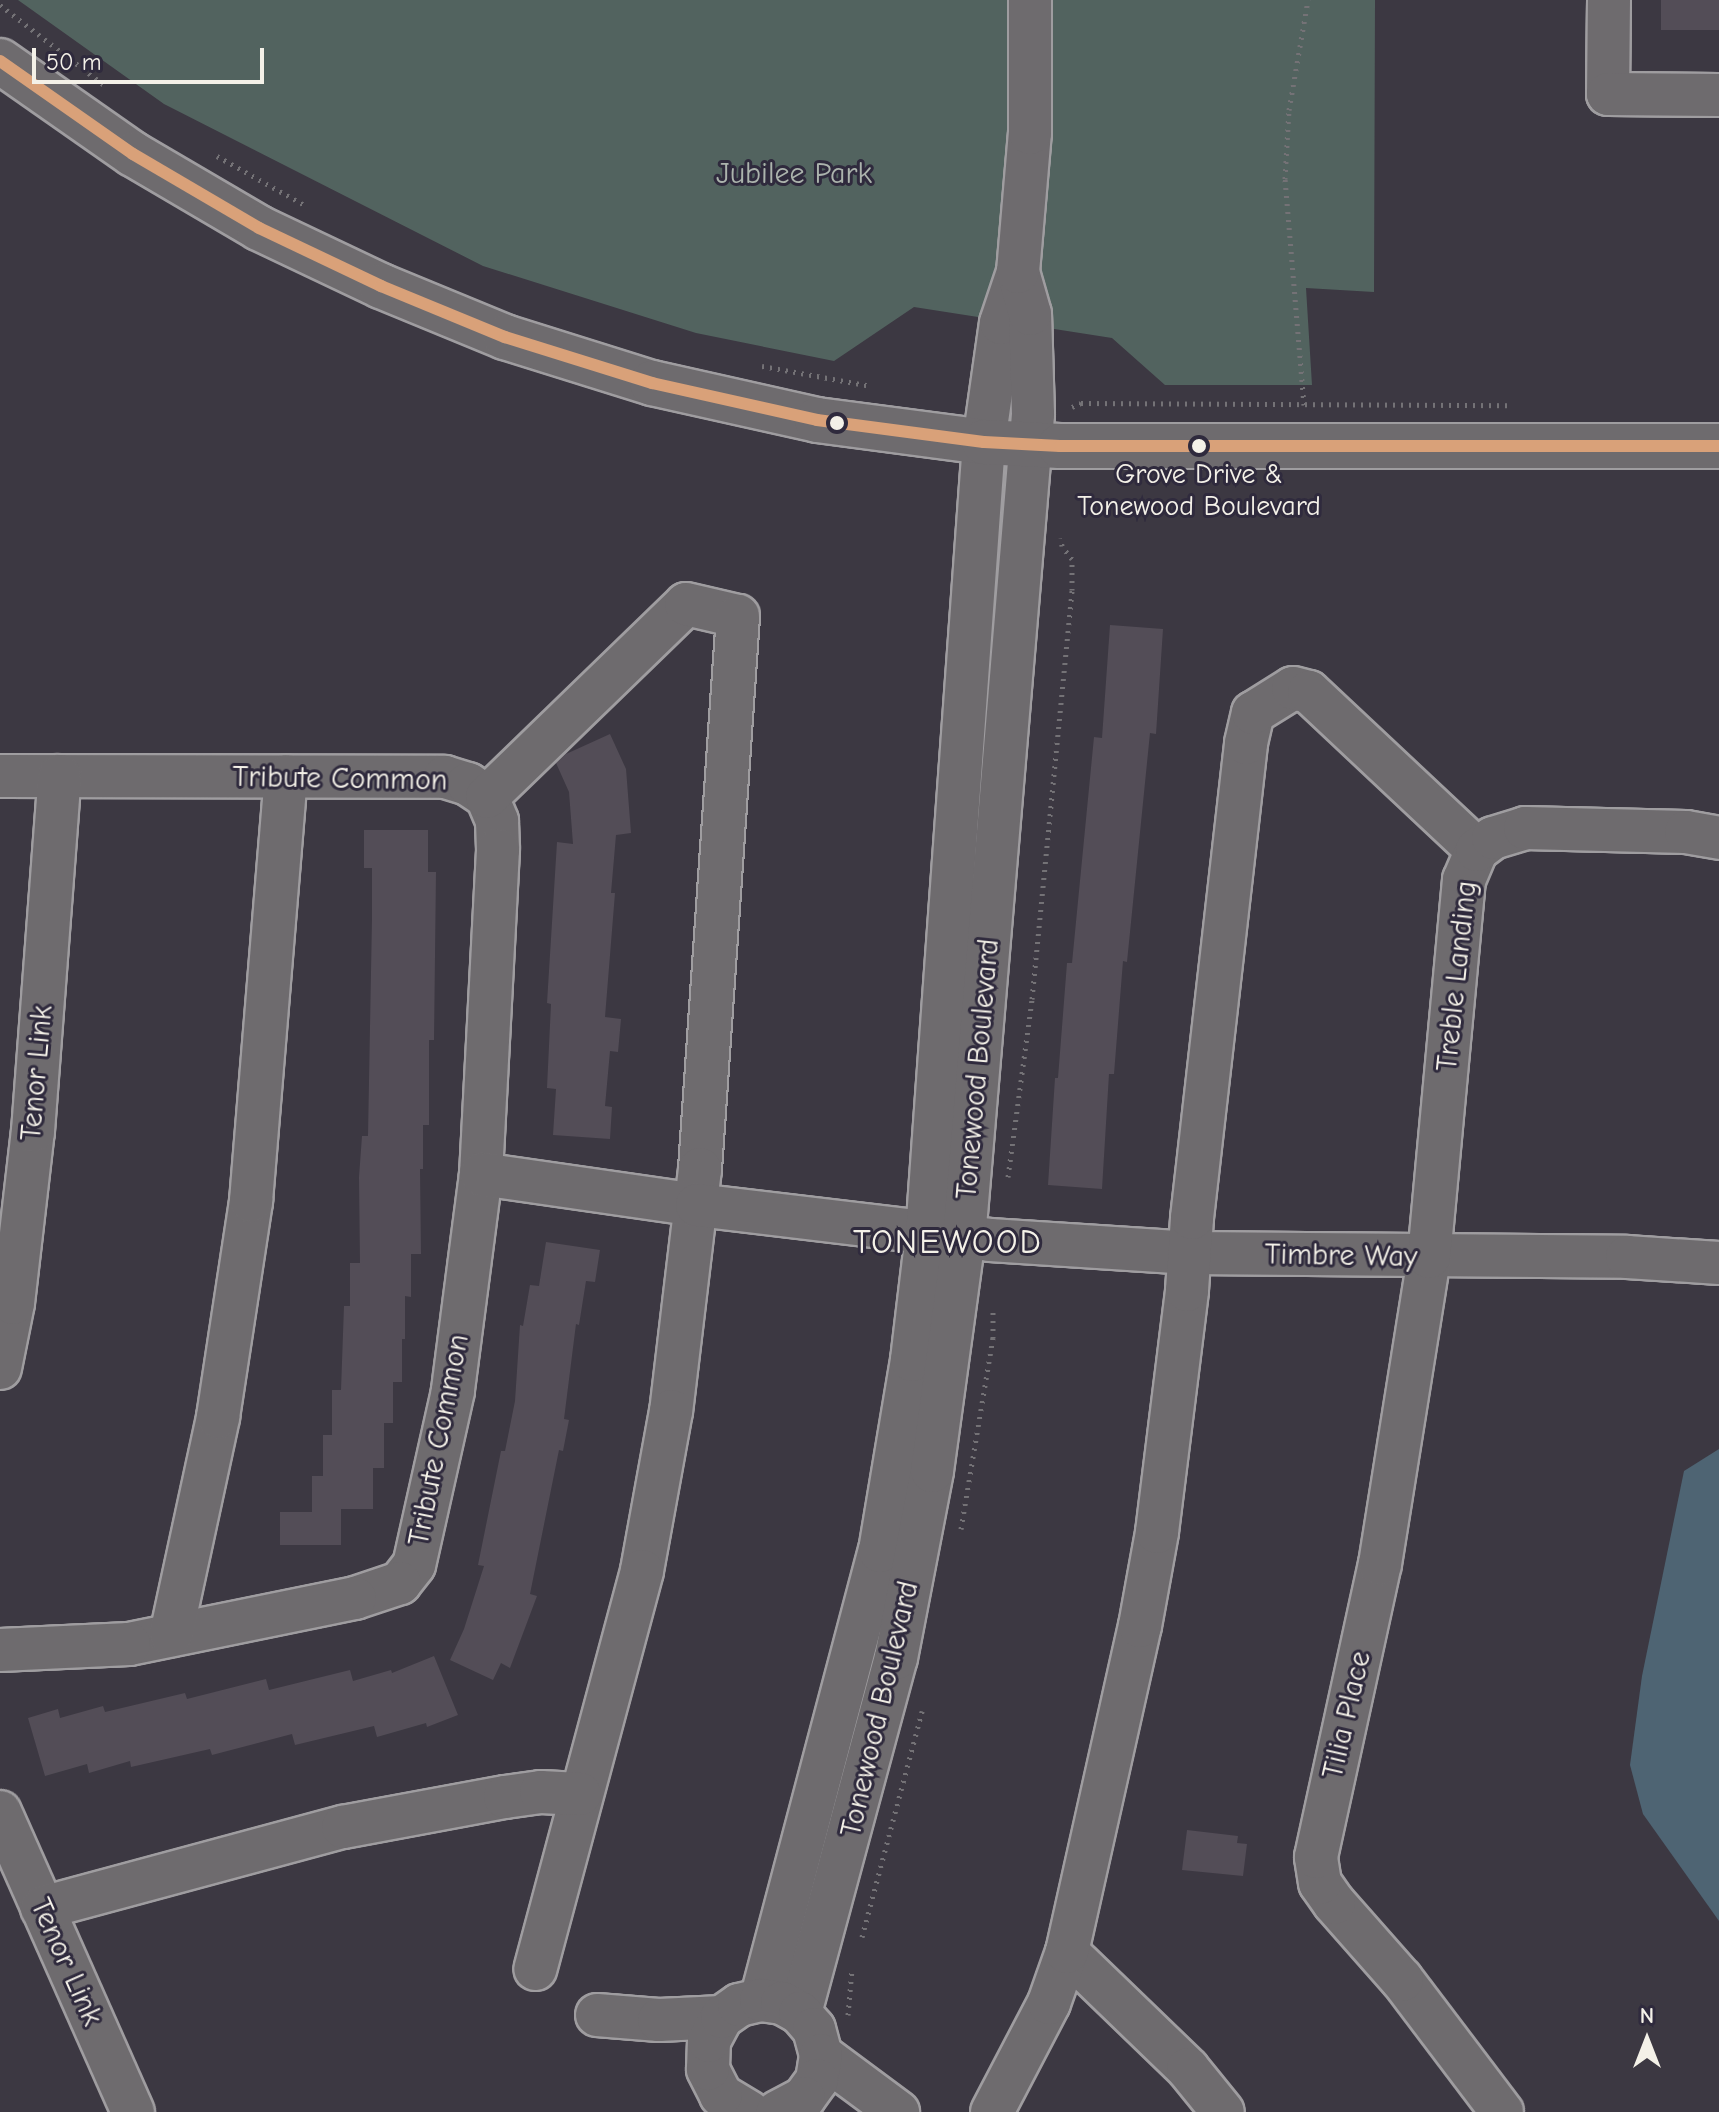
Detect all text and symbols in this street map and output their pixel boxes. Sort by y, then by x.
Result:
scale bar [36,32,268,82]
text: 50 m [46,48,102,76]
park label: Jubilee Park [716,156,872,192]
unlabelled marker [829,415,845,431]
marker: Grove Drive & Tonewood Boulevard [1191,438,1207,454]
place label: Grove Drive & Tonewood Boulevard [1077,457,1321,523]
street label: Tribute Common [232,759,448,799]
street label: Treble Landing [1429,879,1485,1073]
street label: Tonewood Boulevard [949,937,1007,1201]
street label: Tenor Link [13,1004,61,1142]
district label: TONEWOOD [853,1223,1043,1263]
street label: Timbre Way [1264,1237,1418,1275]
street label: Tribute Common [401,1331,477,1549]
street label: Tonewood Boulevard [833,1578,927,1840]
street label: Tilia Place [1315,1648,1379,1782]
street label: Tenor Link [22,1893,110,2031]
north arrow [1607,2000,1687,2080]
text: N [1640,2003,1654,2029]

